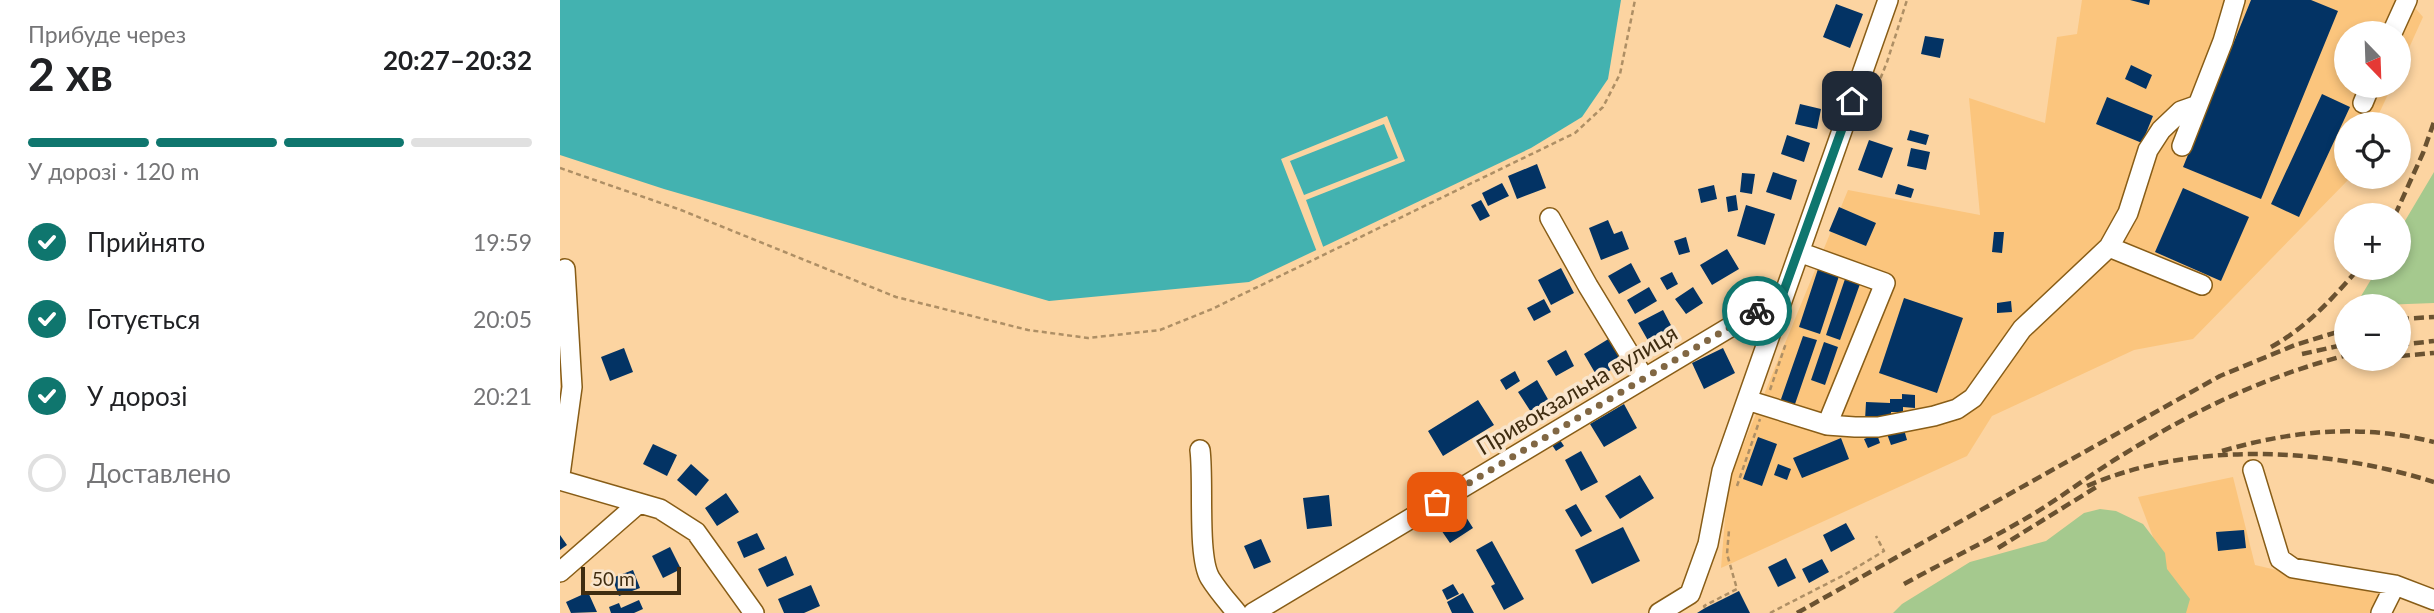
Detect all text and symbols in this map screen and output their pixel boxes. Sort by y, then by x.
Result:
text: Прибуде через [28,20,186,48]
north arrow [2334,21,2412,98]
map controls [2334,21,2411,371]
text: 20:27–20:32 [383,44,532,76]
text: 2 хв [28,46,113,101]
pin [1822,71,1882,131]
icon: home [1833,82,1871,120]
button: locate [2334,112,2411,189]
text: У дорозі · 120 m [28,157,199,185]
button: + [2334,203,2411,280]
icon: check [28,223,66,261]
text: Прийнято [87,226,205,258]
text: 19:59 [473,228,532,256]
courier [1722,276,1792,346]
icon: bike [1738,292,1776,330]
button: − [2334,294,2411,371]
icon: check [28,300,66,338]
text: Готується [87,303,200,335]
text: 20:05 [473,305,532,333]
street label: Привокзальна вулиця [1471,318,1682,460]
icon: check [28,377,66,415]
text: У дорозі [87,380,187,412]
text: 20:21 [473,382,532,410]
text: Доставлено [87,457,231,489]
pin [1407,472,1467,532]
icon: bag [1418,483,1456,521]
scale bar [581,564,681,596]
text: 50 m [592,567,635,590]

